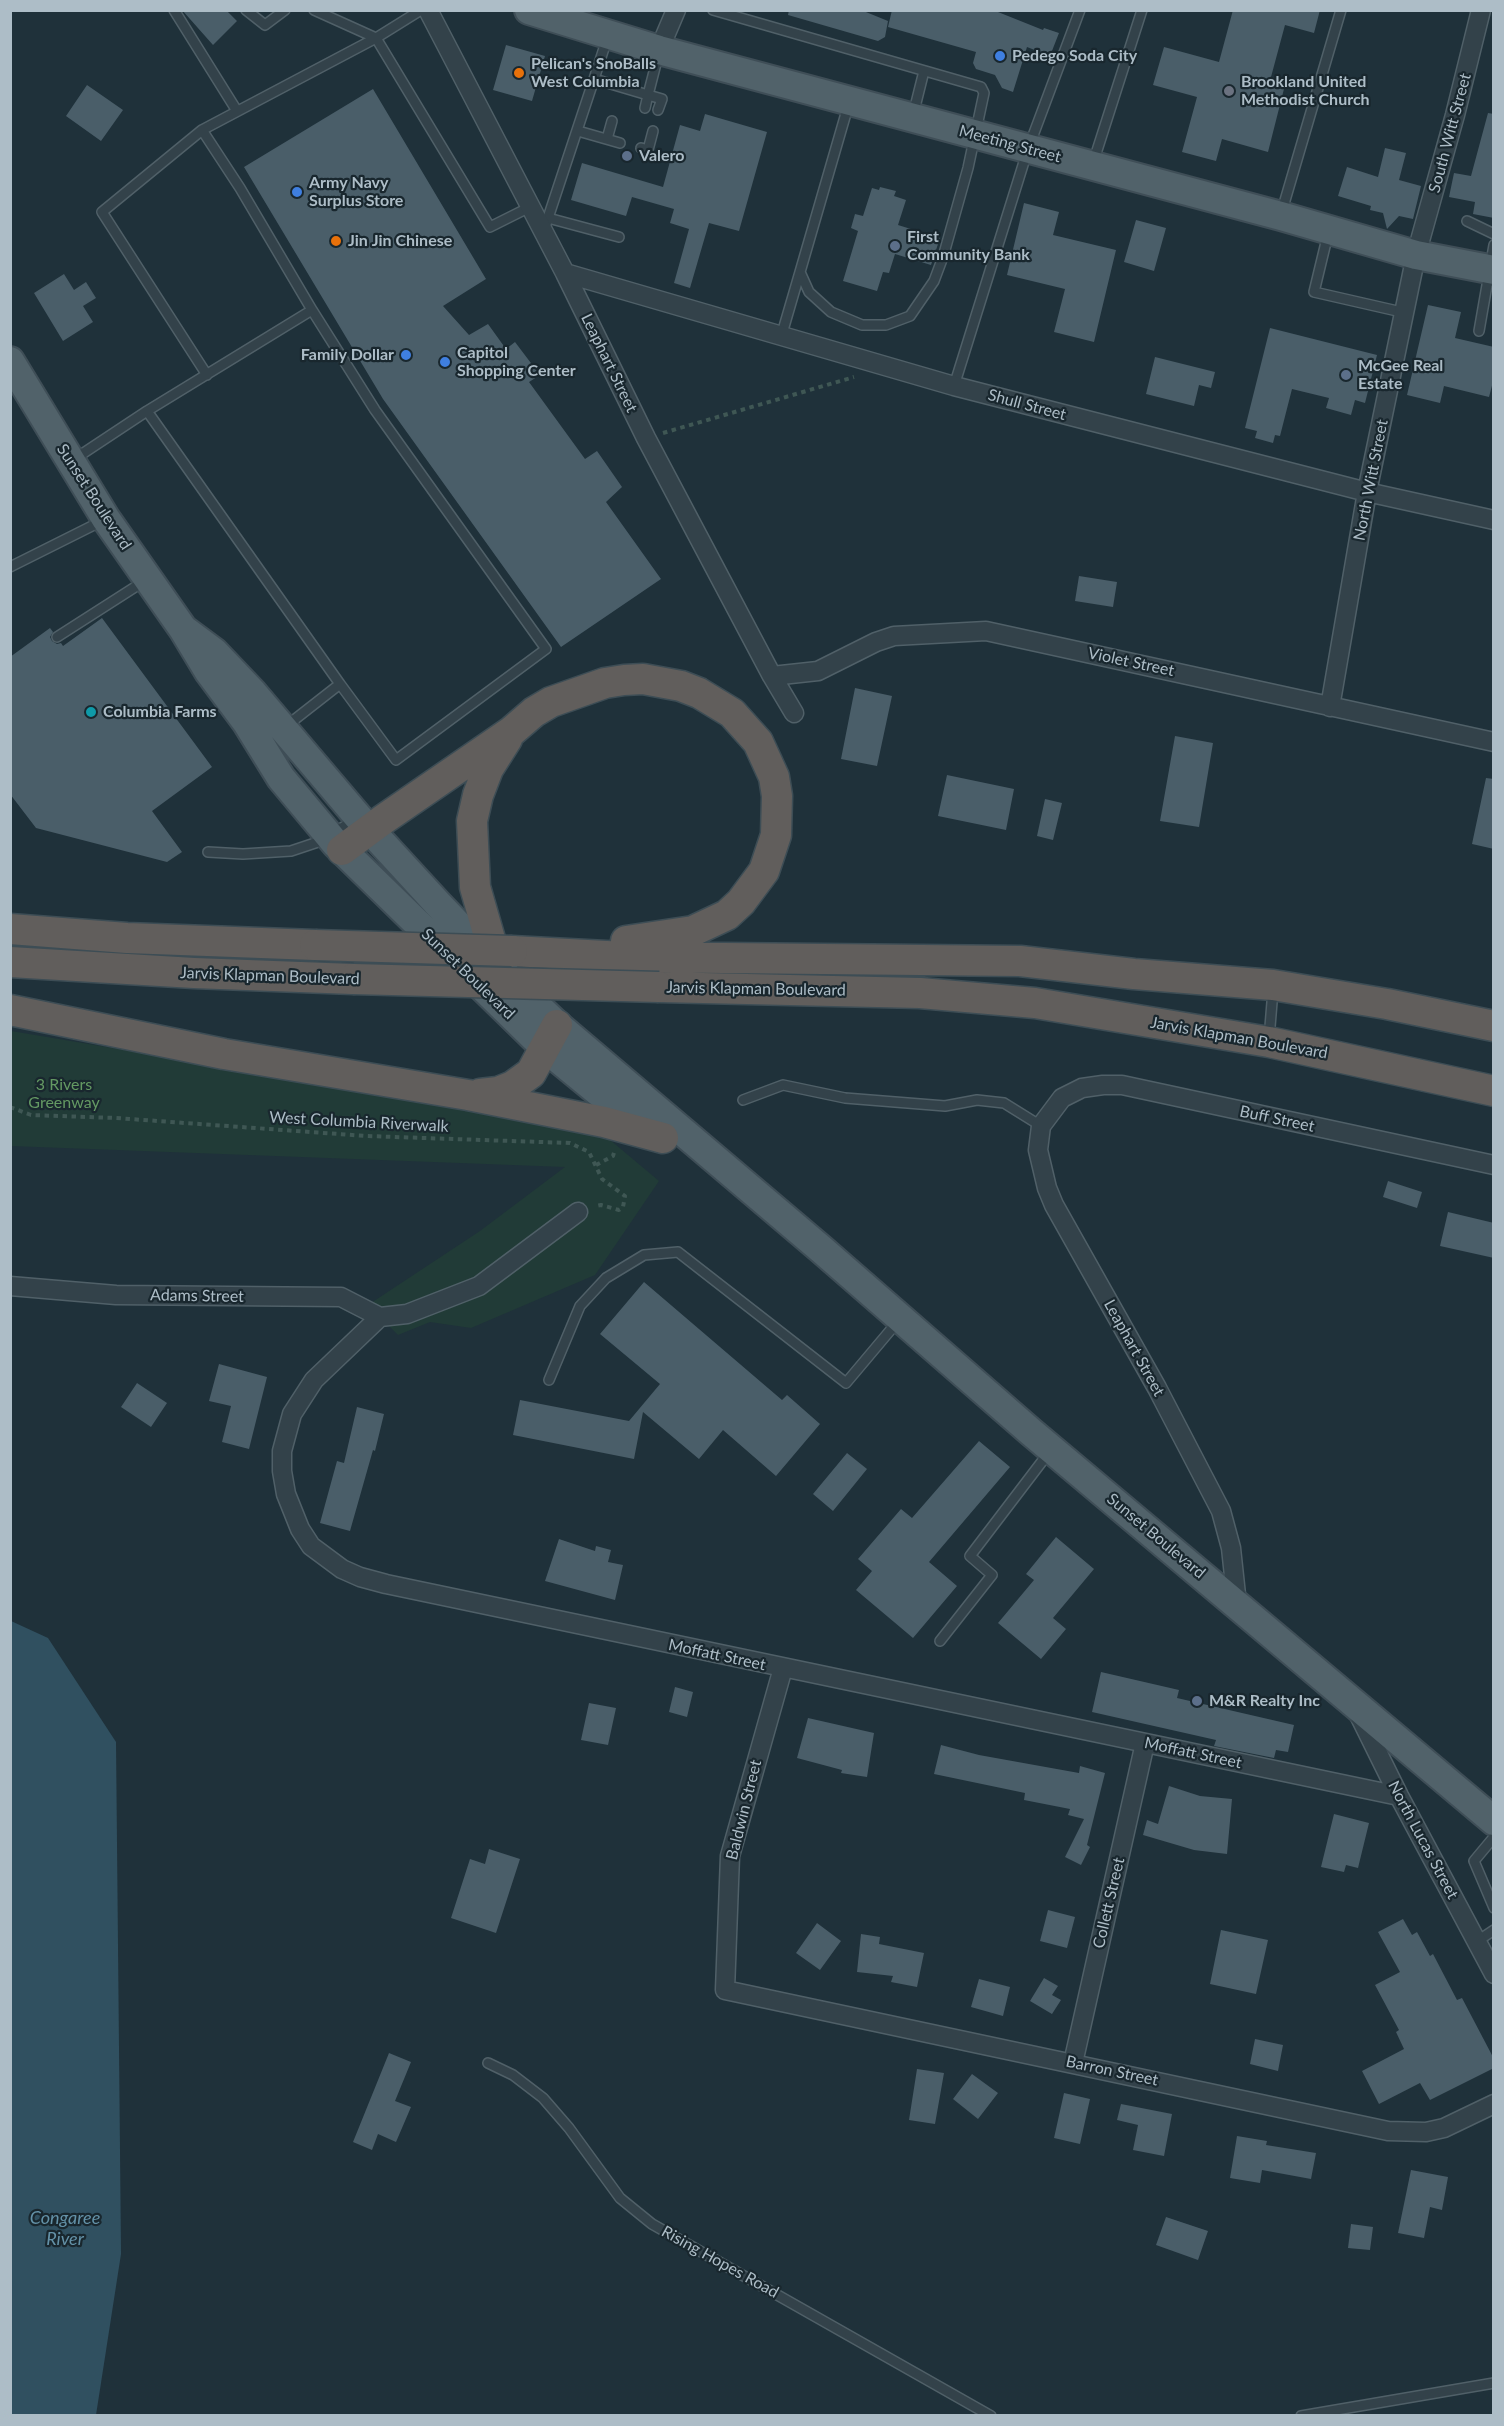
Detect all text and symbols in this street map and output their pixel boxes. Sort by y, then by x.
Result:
place label: Pedego Soda City [1012,46,1137,66]
marker: Pedego Soda City [993,49,1007,63]
place label: Pelican's SnoBalls West Columbia [531,54,656,92]
marker: Pelican's SnoBalls West Columbia [512,66,526,80]
street label: South Witt Street [1425,71,1475,195]
place label: Brookland United Methodist Church [1241,72,1370,110]
marker: Brookland United Methodist Church [1222,84,1236,98]
street label: Meeting Street [957,121,1063,167]
place label: Valero [639,146,684,166]
marker: Valero [620,149,634,163]
place label: Army Navy Surplus Store [309,173,403,211]
marker: Army Navy Surplus Store [290,185,304,199]
place label: First Community Bank [907,227,1030,265]
place label: Jin Jin Chinese [348,231,452,251]
marker: Jin Jin Chinese [329,234,343,248]
marker: First Community Bank [888,239,902,253]
street label: Leaphart Street [577,310,641,416]
place label: Capitol Shopping Center [457,343,576,381]
place label: Family Dollar [301,345,394,365]
marker: Family Dollar [399,348,413,362]
marker: Capitol Shopping Center [438,355,452,369]
place label: McGee Real Estate [1358,356,1443,394]
marker: McGee Real Estate [1339,368,1353,382]
street label: Shull Street [986,385,1068,425]
street label: North Witt Street [1350,418,1392,542]
street label: Sunset Boulevard [53,440,135,554]
street label: Violet Street [1086,643,1176,681]
place label: Columbia Farms [103,702,217,722]
marker: Columbia Farms [84,705,98,719]
street label: Sunset Boulevard [417,925,519,1023]
street label: Jarvis Klapman Boulevard [180,963,360,989]
street label: Jarvis Klapman Boulevard [666,978,846,1000]
street label: Jarvis Klapman Boulevard [1149,1013,1329,1063]
park label: 3 Rivers Greenway [28,1075,100,1113]
street label: Buff Street [1238,1102,1316,1136]
street label: West Columbia Riverwalk [269,1108,449,1136]
street label: Adams Street [150,1286,244,1306]
street label: Leaphart Street [1100,1296,1168,1400]
street label: Sunset Boulevard [1103,1489,1209,1583]
street label: Moffatt Street [667,1635,767,1675]
place label: M&R Realty Inc [1209,1691,1320,1711]
marker: M&R Realty Inc [1190,1694,1204,1708]
street label: Moffatt Street [1143,1733,1243,1773]
street label: Baldwin Street [722,1758,766,1862]
street label: North Lucas Street [1384,1778,1462,1902]
street label: Collett Street [1089,1856,1129,1950]
street label: Barron Street [1064,2052,1160,2090]
water label: Congaree River [30,2207,100,2250]
street label: Rising Hopes Road [658,2222,782,2302]

